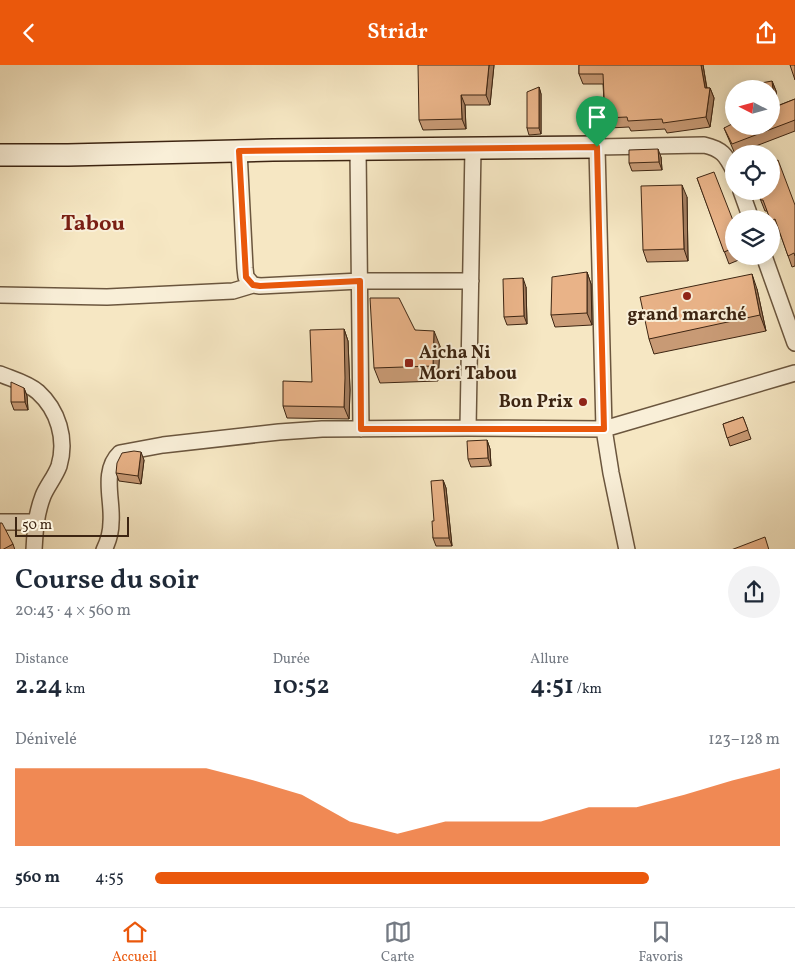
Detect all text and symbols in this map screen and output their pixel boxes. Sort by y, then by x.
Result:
text: Stridr [367,17,428,48]
icon: back [15,19,43,47]
icon: share [752,19,780,47]
north arrow [725,80,780,135]
map controls [725,80,780,265]
pin [576,96,618,147]
icon: arrive [583,103,611,131]
button: locate [725,145,780,200]
district label: Tabou [61,209,125,240]
button: layers [725,210,780,265]
marker: grand marché [681,290,693,302]
place label: grand marché [627,303,747,328]
place label: Aicha Ni Mori Tabou [419,341,517,387]
marker: Aicha Ni Mori Tabou [403,357,415,369]
place label: Bon Prix [499,390,573,415]
marker: Bon Prix [577,396,589,408]
scale bar [15,515,129,538]
text: 50 m [22,516,52,535]
text: Course du soir [15,561,199,600]
button: share [728,566,780,618]
text: 20:43 · 4 × 560 m [15,600,131,622]
text: Distance [15,650,69,669]
text: Durée [273,650,310,669]
text: Allure [530,650,569,669]
text: 2.24 [15,669,63,704]
text: 10:52 [273,669,330,704]
text: 4:51 [530,669,574,704]
text: km [63,680,85,699]
text: /km [574,680,602,699]
text: Dénivelé [15,729,77,751]
text: 123–128 m [708,729,780,751]
text: 560 m [15,867,60,889]
text: 4:55 [95,867,124,889]
tab: Accueil [112,918,157,967]
tab: Carte [381,918,414,967]
tab: Favoris [639,918,683,967]

